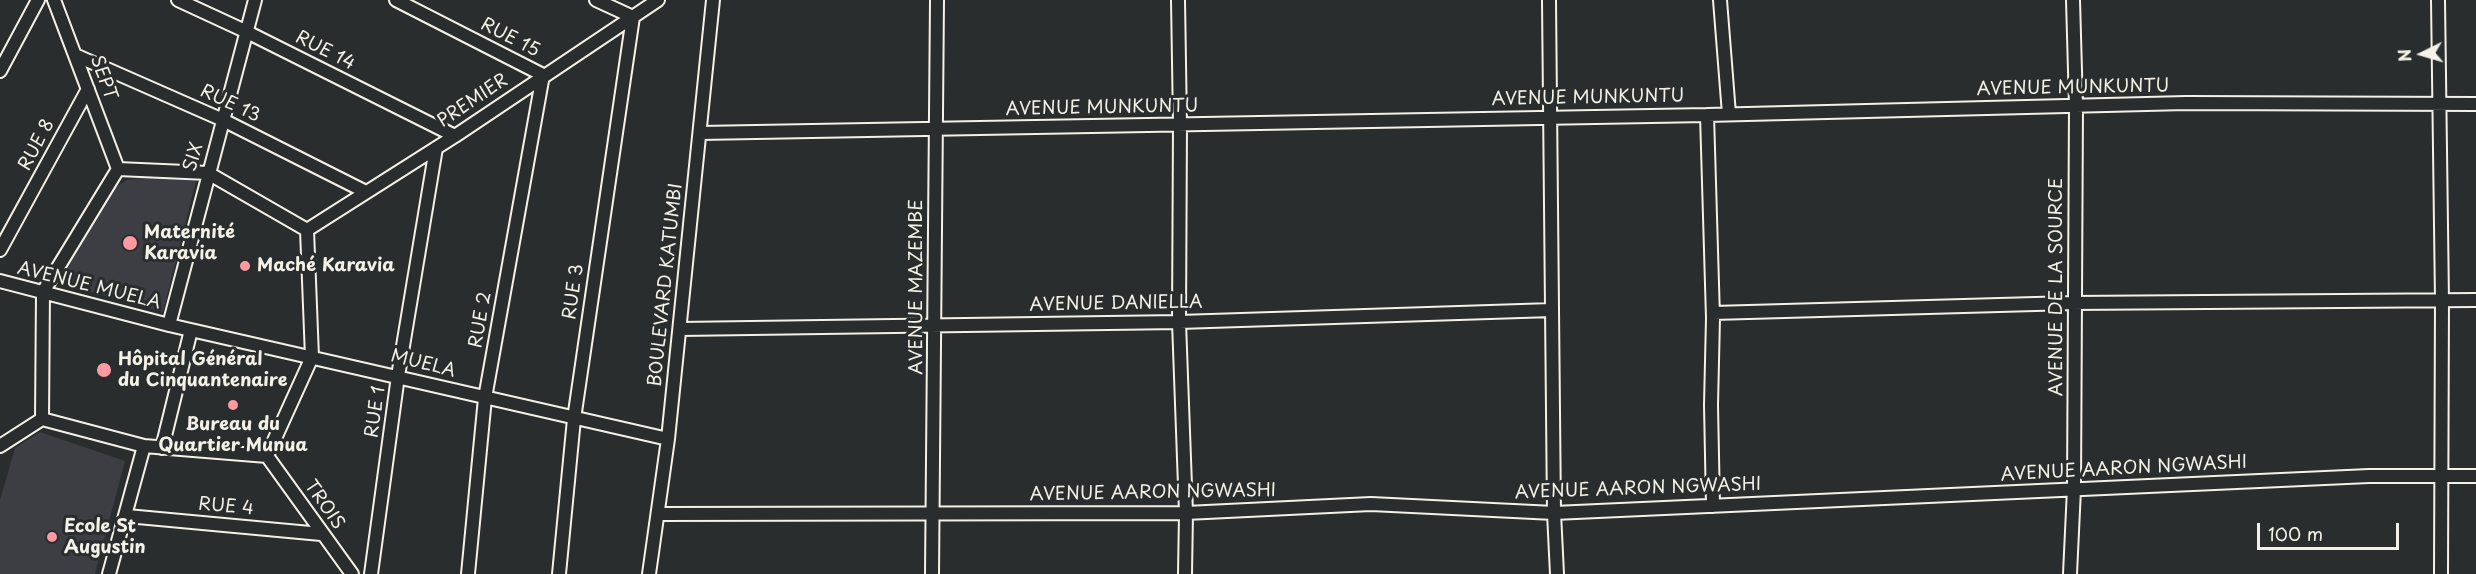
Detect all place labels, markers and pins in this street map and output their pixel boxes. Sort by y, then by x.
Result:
place label: Maternité Karavia [144,222,235,264]
marker: Maternité Karavia [121,234,139,252]
place label: Maché Karavia [257,255,395,277]
marker: Maché Karavia [238,259,252,273]
place label: Hôpital Général du Cinquantenaire [118,349,288,392]
marker: Hôpital Général du Cinquantenaire [95,361,113,379]
marker: Bureau du Quartier Munua [226,398,240,412]
place label: Bureau du Quartier Munua [158,414,308,456]
place label: Ecole St Augustin [64,516,146,558]
marker: Ecole St Augustin [45,530,59,544]

